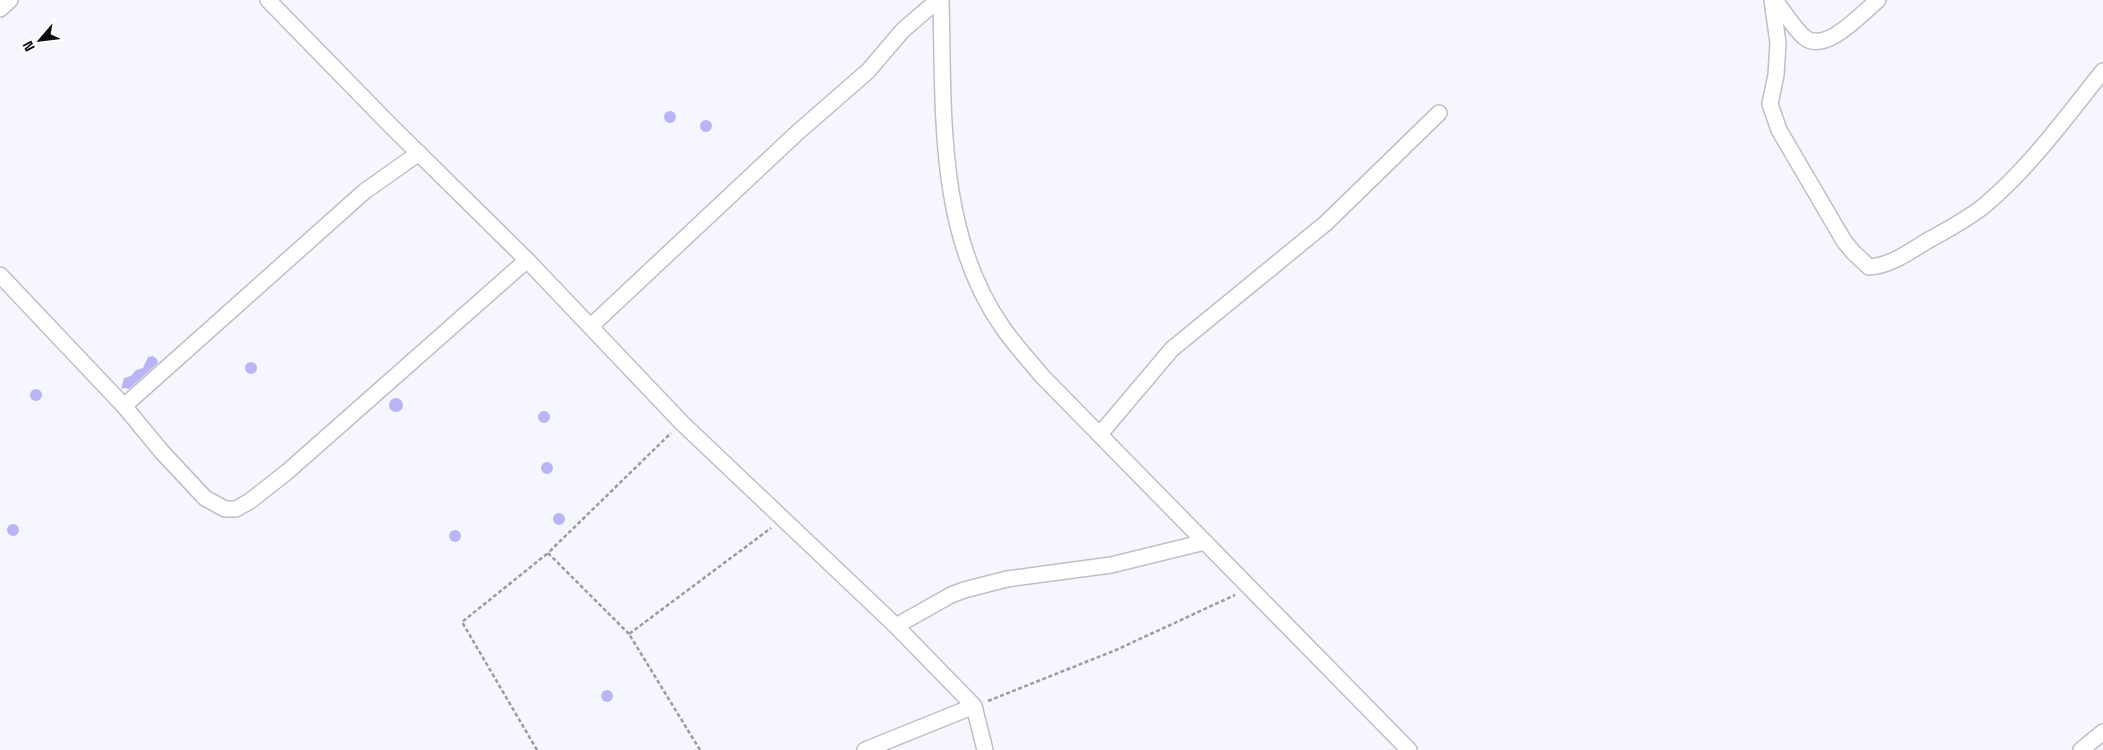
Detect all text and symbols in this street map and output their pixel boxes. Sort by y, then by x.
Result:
north arrow [15,15,65,65]
text: N [18,38,39,54]

